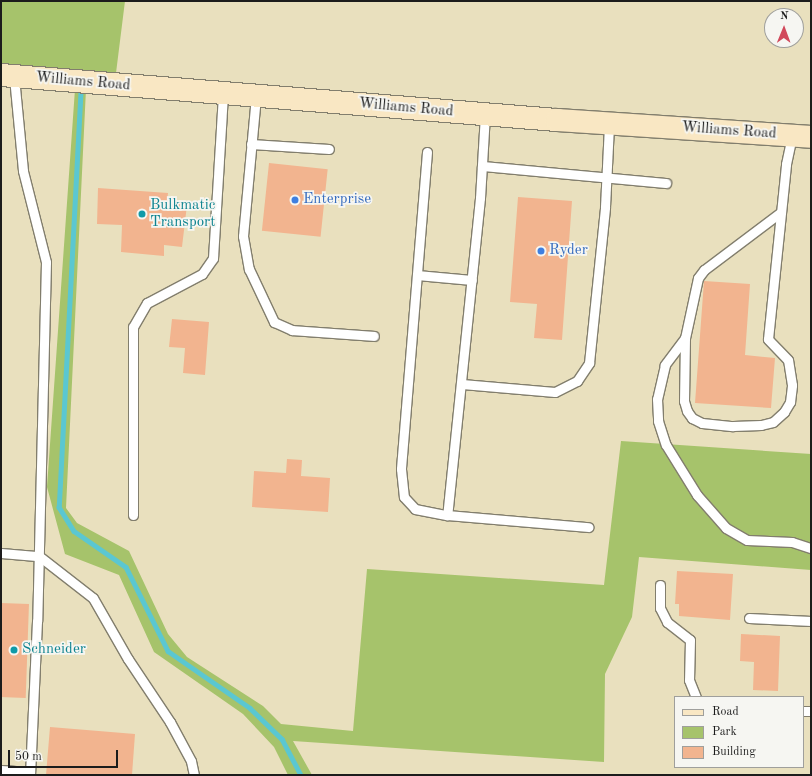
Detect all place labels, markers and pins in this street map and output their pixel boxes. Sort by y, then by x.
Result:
place label: Enterprise [303,191,371,209]
marker: Enterprise [290,195,300,205]
place label: Bulkmatic Transport [150,196,215,231]
marker: Bulkmatic Transport [137,209,147,219]
place label: Ryder [549,242,588,260]
marker: Ryder [536,246,546,256]
place label: Schneider [22,641,86,659]
marker: Schneider [9,645,19,655]

